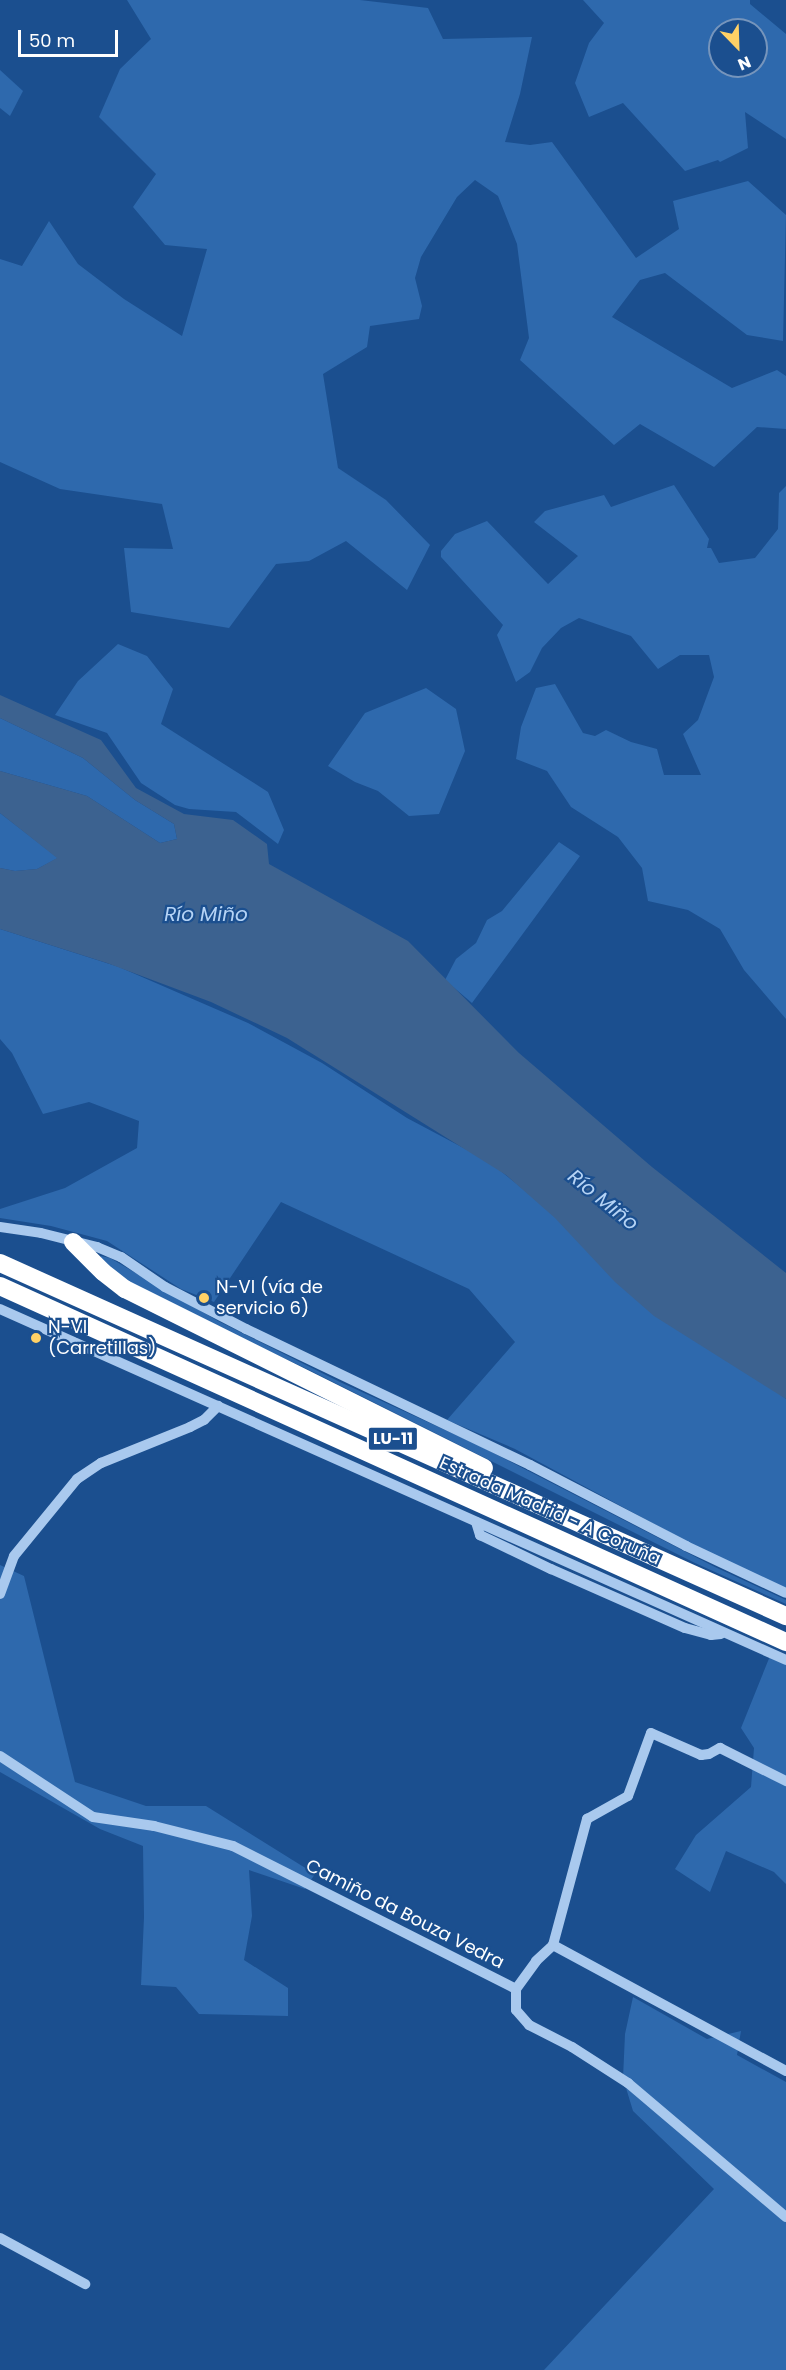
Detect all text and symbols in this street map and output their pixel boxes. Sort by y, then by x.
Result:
scale bar [21,18,122,56]
north arrow [708,18,768,78]
text: 50 m [29,28,75,53]
text: N [734,50,754,76]
water label: Río Miño [164,902,248,926]
water label: Río Miño [563,1164,643,1236]
place label: N-VI (vía de servicio 6) [216,1277,323,1320]
marker: N-VI (vía de servicio 6) [197,1291,211,1305]
place label: N-VI (Carretillas) [48,1317,156,1360]
marker: N-VI (Carretillas) [29,1331,43,1345]
road number: LU-11 [366,1426,420,1452]
street label: Estrada Madrid - A Coruña [436,1452,664,1570]
street label: Camiño da Bouza Vedra [302,1855,508,1973]

